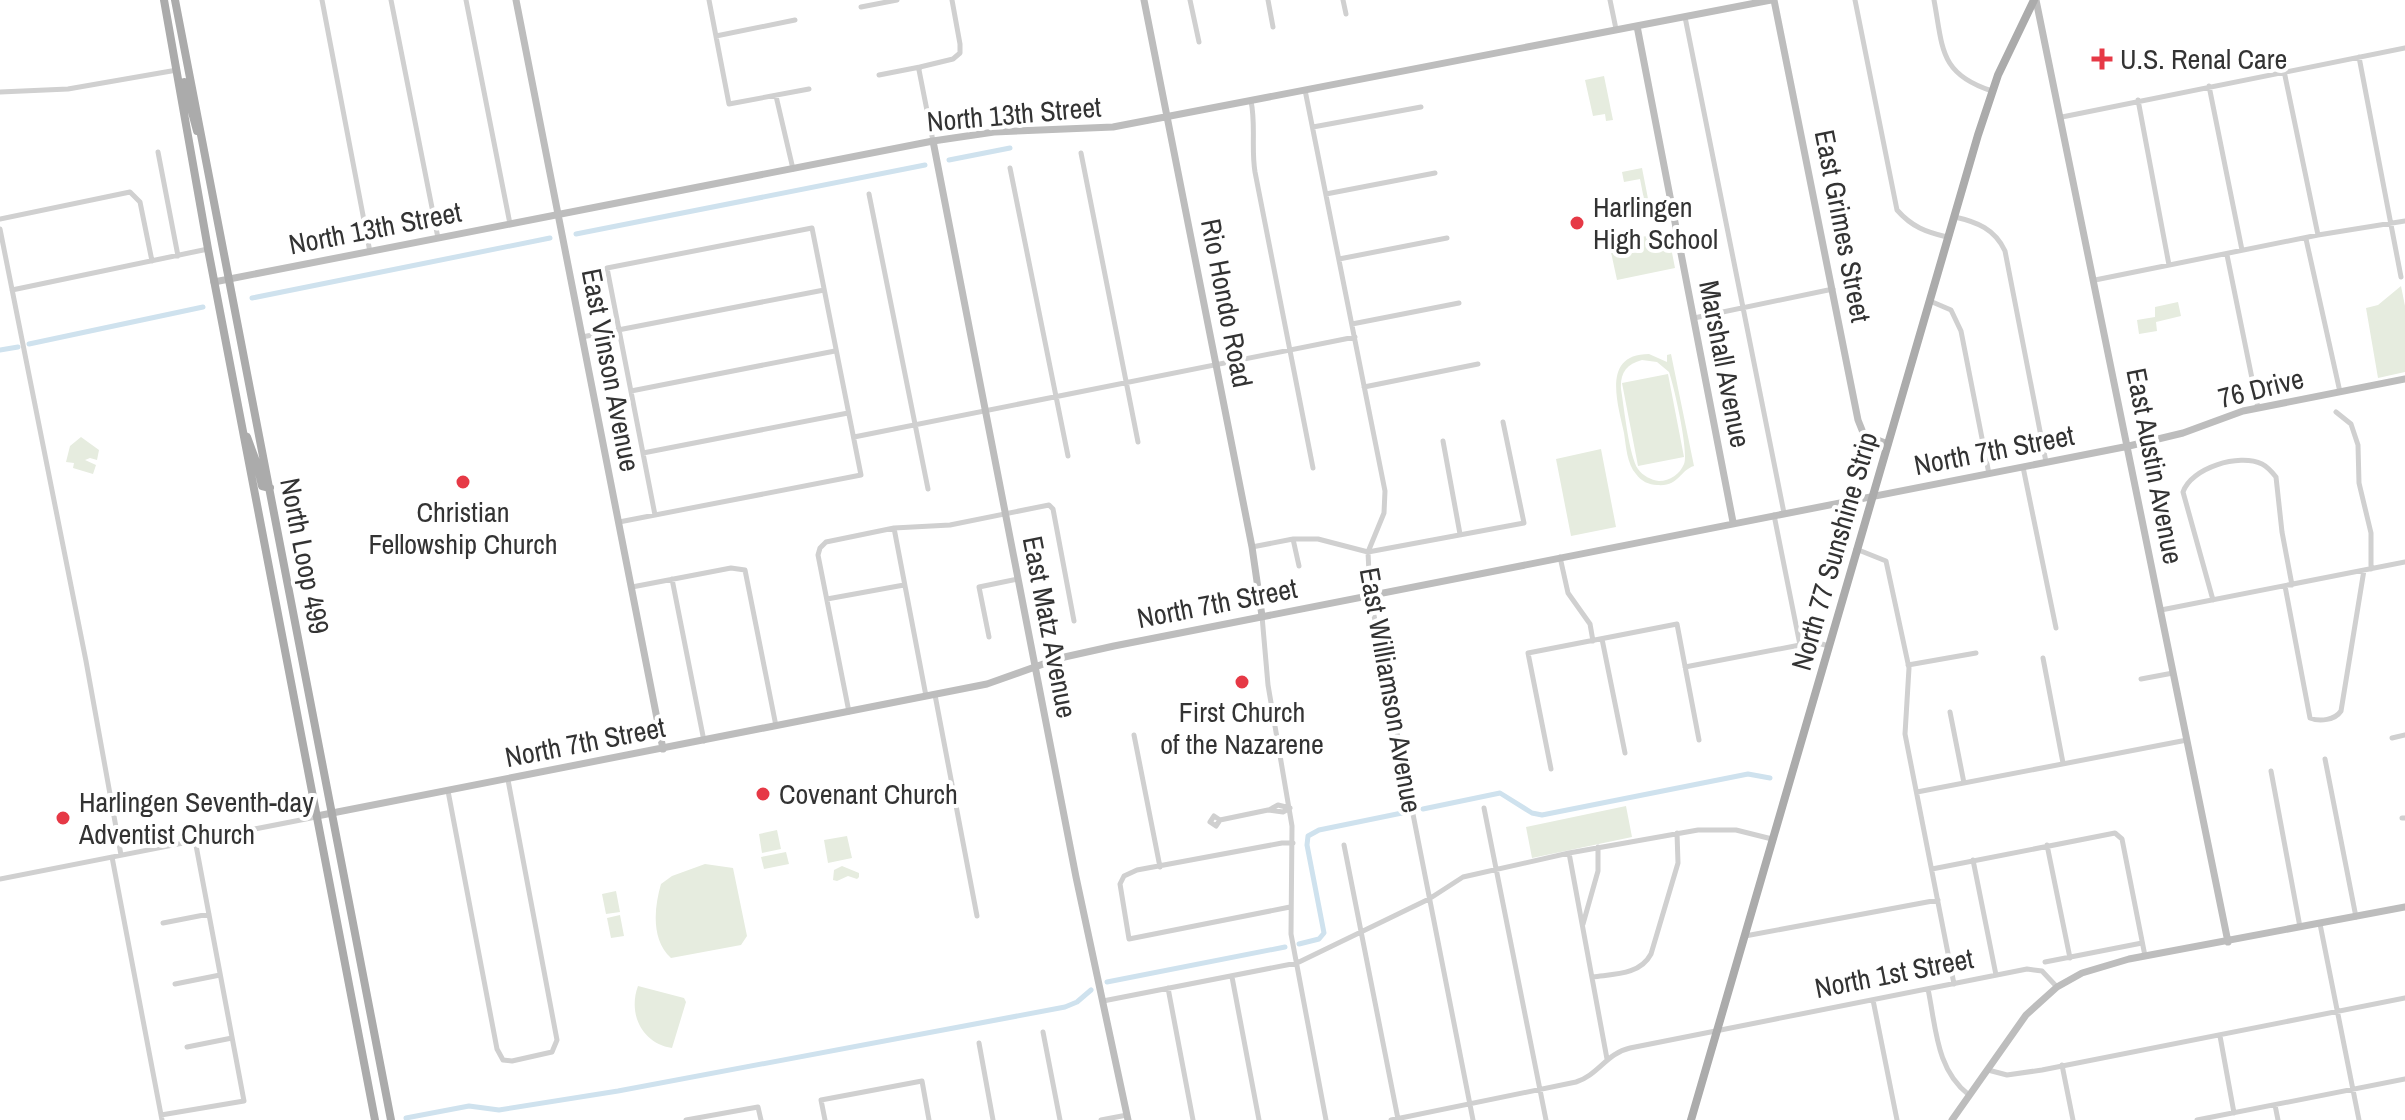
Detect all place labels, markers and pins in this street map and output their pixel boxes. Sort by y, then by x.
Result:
place label: U.S. Renal Care [2120,40,2287,78]
marker: U.S. Renal Care [2091,48,2113,70]
place label: Harlingen High School [1593,188,1718,258]
marker: Harlingen High School [1568,214,1586,232]
marker: Christian Fellowship Church [454,473,472,491]
place label: Christian Fellowship Church [368,493,558,563]
marker: First Church of the Nazarene [1233,673,1251,691]
place label: First Church of the Nazarene [1160,693,1324,763]
place label: Covenant Church [779,775,958,813]
place label: Harlingen Seventh-day Adventist Church [78,783,314,853]
marker: Covenant Church [754,785,772,803]
marker: Harlingen Seventh-day Adventist Church [54,809,72,827]

